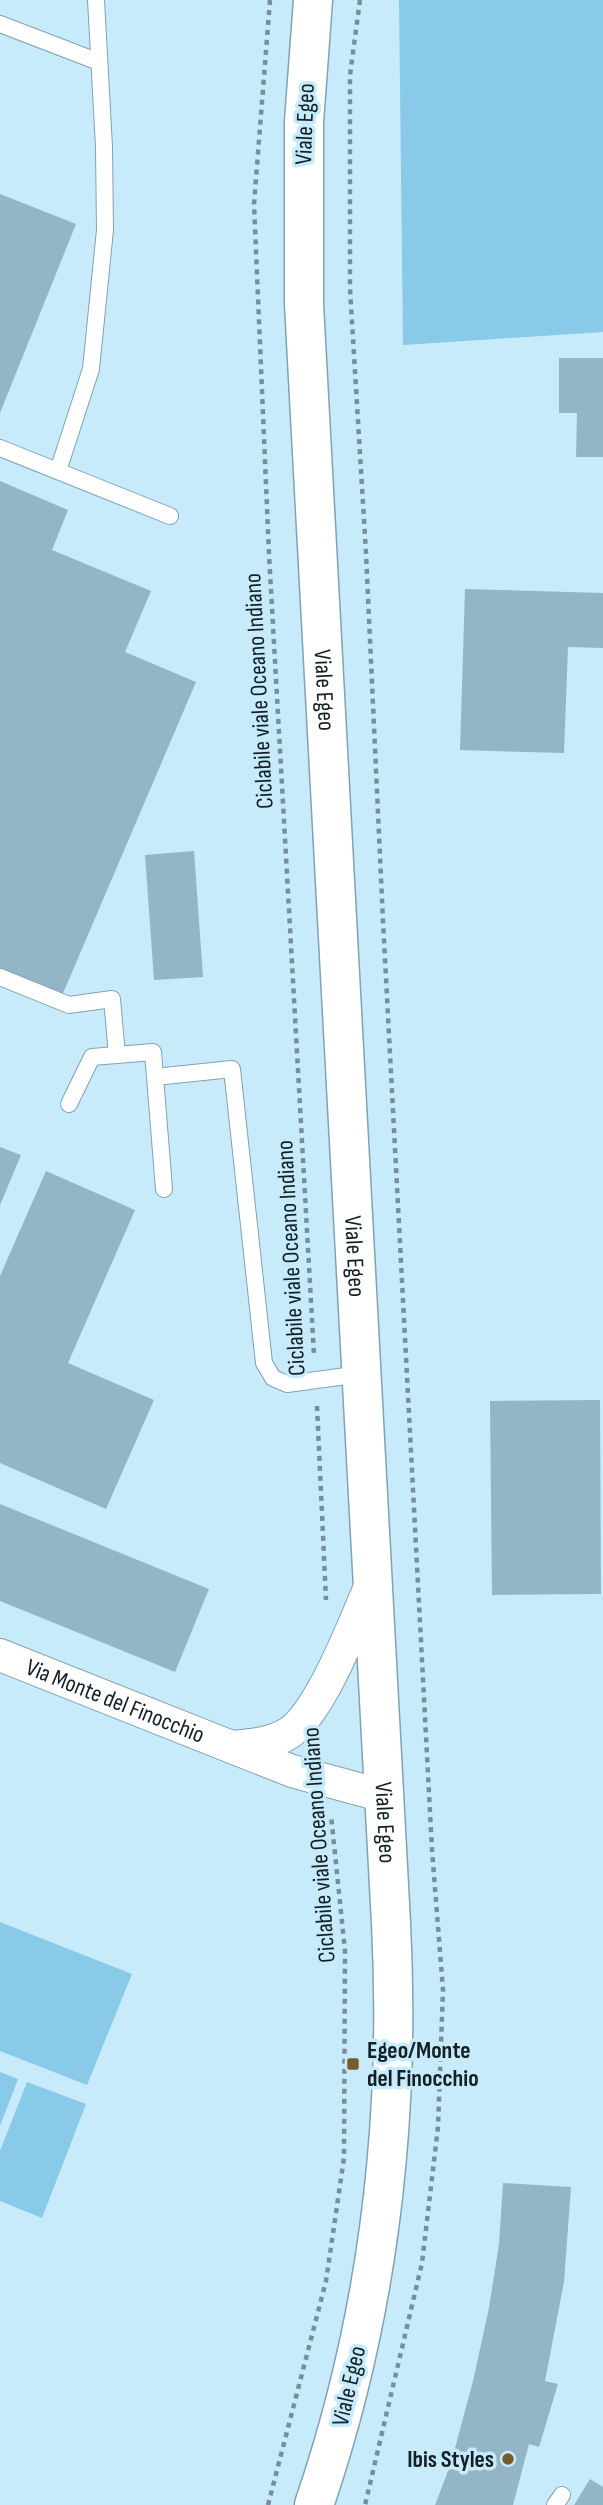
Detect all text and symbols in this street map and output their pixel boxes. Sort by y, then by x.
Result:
street label: Viale Egeo [289,83,321,165]
street label: Ciclabile viale Oceano Indiano [238,572,280,810]
street label: Viale Egeo [308,649,341,732]
street label: Ciclabile viale Oceano Indiano [270,1139,312,1377]
street label: Viale Egeo [339,1215,372,1298]
street label: Via Monte del Finocchio [22,1652,209,1749]
street label: Ciclabile viale Oceano Indiano [296,1726,342,1964]
street label: Viale Egeo [369,1781,402,1864]
place label: Egeo/Monte del Finocchio [367,2036,479,2093]
marker: Egeo/Monte del Finocchio [345,2056,361,2072]
street label: Viale Egeo [326,2343,372,2429]
place label: Ibis Styles [407,2445,494,2474]
marker: Ibis Styles [500,2451,516,2467]

